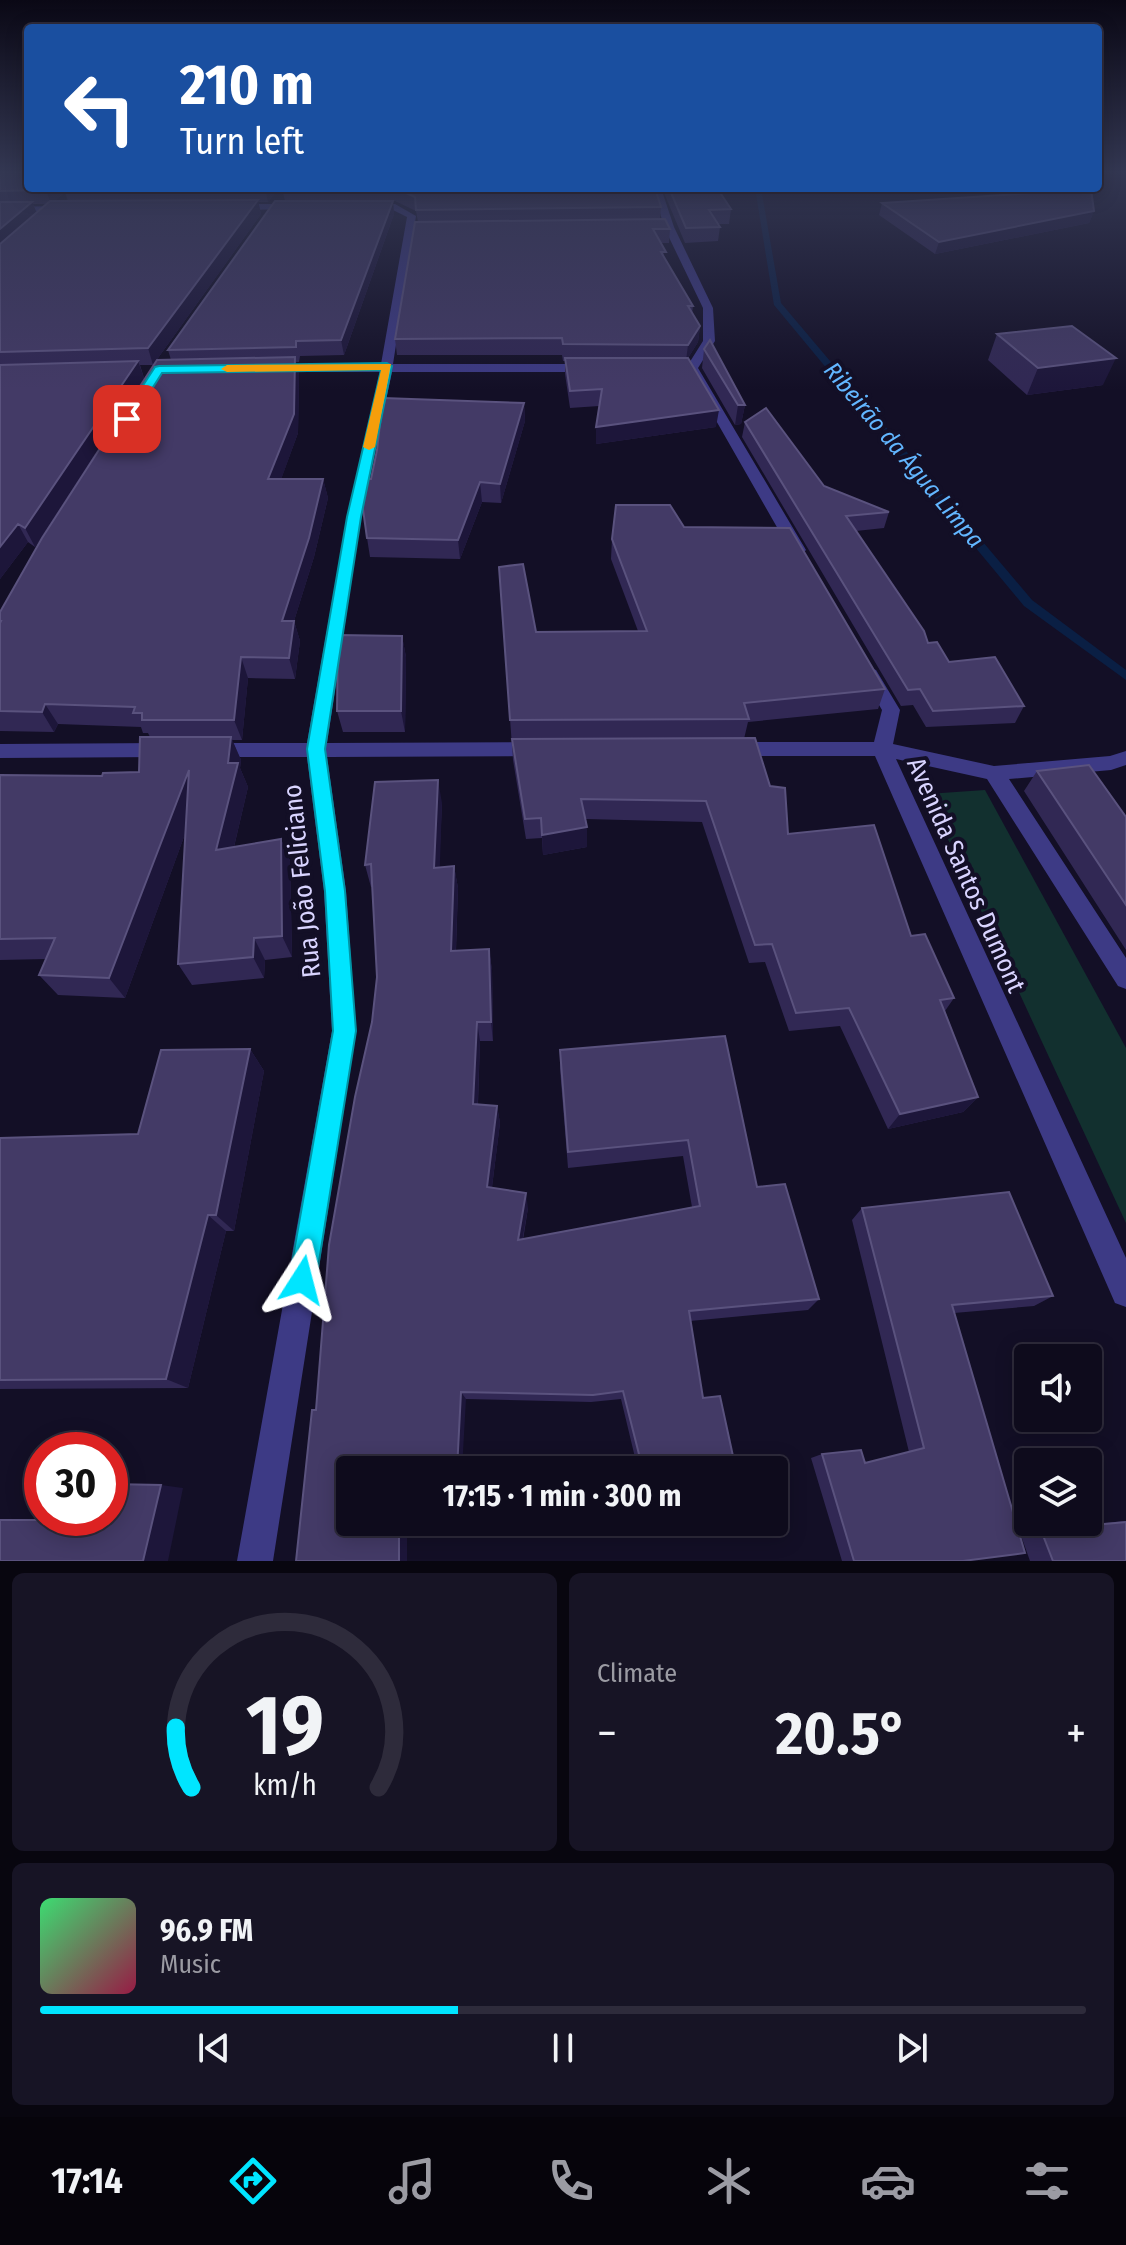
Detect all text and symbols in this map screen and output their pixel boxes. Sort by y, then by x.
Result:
text: 210 m [180,52,314,119]
icon: left [48,56,152,160]
text: Turn left [180,120,304,164]
water label: Ribeirão da Água Limpa [818,356,991,553]
pin [93,385,161,453]
icon: arrive [105,397,149,441]
street label: Avenida Santos Dumont [900,753,1032,998]
street label: Rua João Feliciano [276,783,328,979]
position arrow [260,1238,344,1322]
map controls [1014,1344,1102,1536]
button: sound [1014,1344,1102,1432]
speed limit sign: 30 [24,1432,128,1536]
button: layers [1014,1448,1102,1536]
text: 17:15 · 1 min · 300 m [443,1478,681,1514]
text: Climate [597,1658,677,1689]
text: 19 [245,1676,324,1776]
text: 20.5° [776,1698,907,1770]
text: − [597,1707,617,1760]
text: + [1066,1707,1086,1760]
text: km/h [253,1768,316,1803]
text: 96.9 FM [160,1913,253,1949]
text: Music [160,1949,221,1980]
icon: previous [192,2026,236,2070]
icon: pause [541,2026,585,2070]
icon: next [890,2026,934,2070]
icon: directions [225,2153,281,2209]
icon: music [384,2153,440,2209]
icon: phone [543,2153,599,2209]
icon: climate [701,2153,757,2209]
icon: car [860,2153,916,2209]
icon: filters [1019,2153,1075,2209]
text: 17:14 [51,2159,123,2203]

